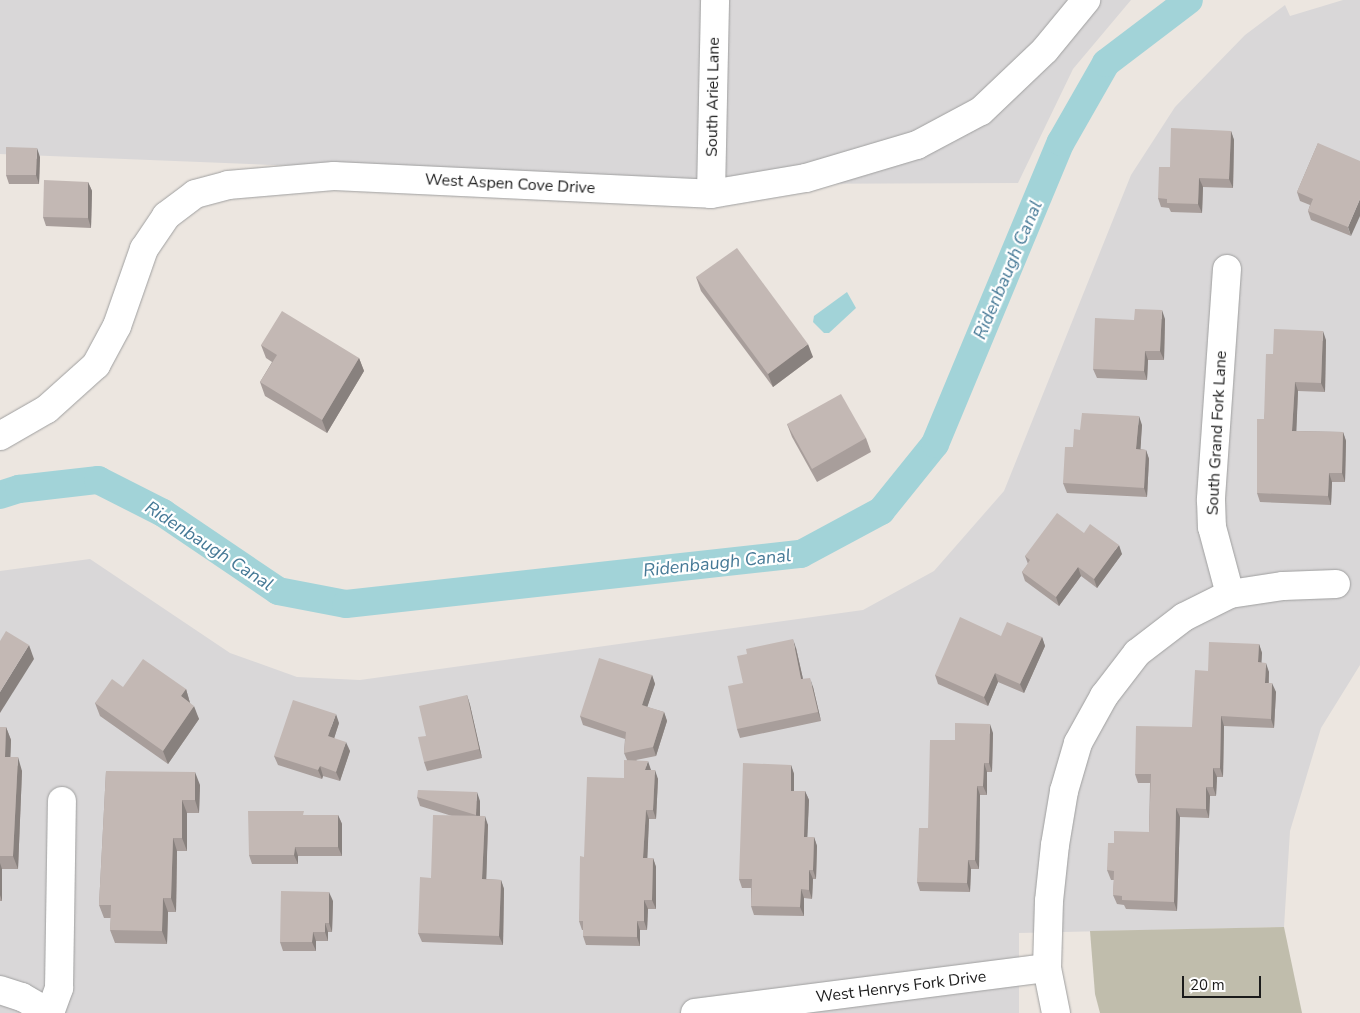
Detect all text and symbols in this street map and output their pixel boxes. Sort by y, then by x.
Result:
street label: South Ariel Lane [702,37,724,157]
street label: West Aspen Cove Drive [424,170,596,198]
water label: Ridenbaugh Canal [969,197,1047,343]
street label: South Grand Fork Lane [1203,350,1231,516]
water label: Ridenbaugh Canal [141,497,277,595]
water label: Ridenbaugh Canal [642,544,792,582]
scale bar [1185,966,1264,998]
street label: West Henrys Fork Drive [815,967,987,1007]
text: 20 m [1190,975,1225,995]

